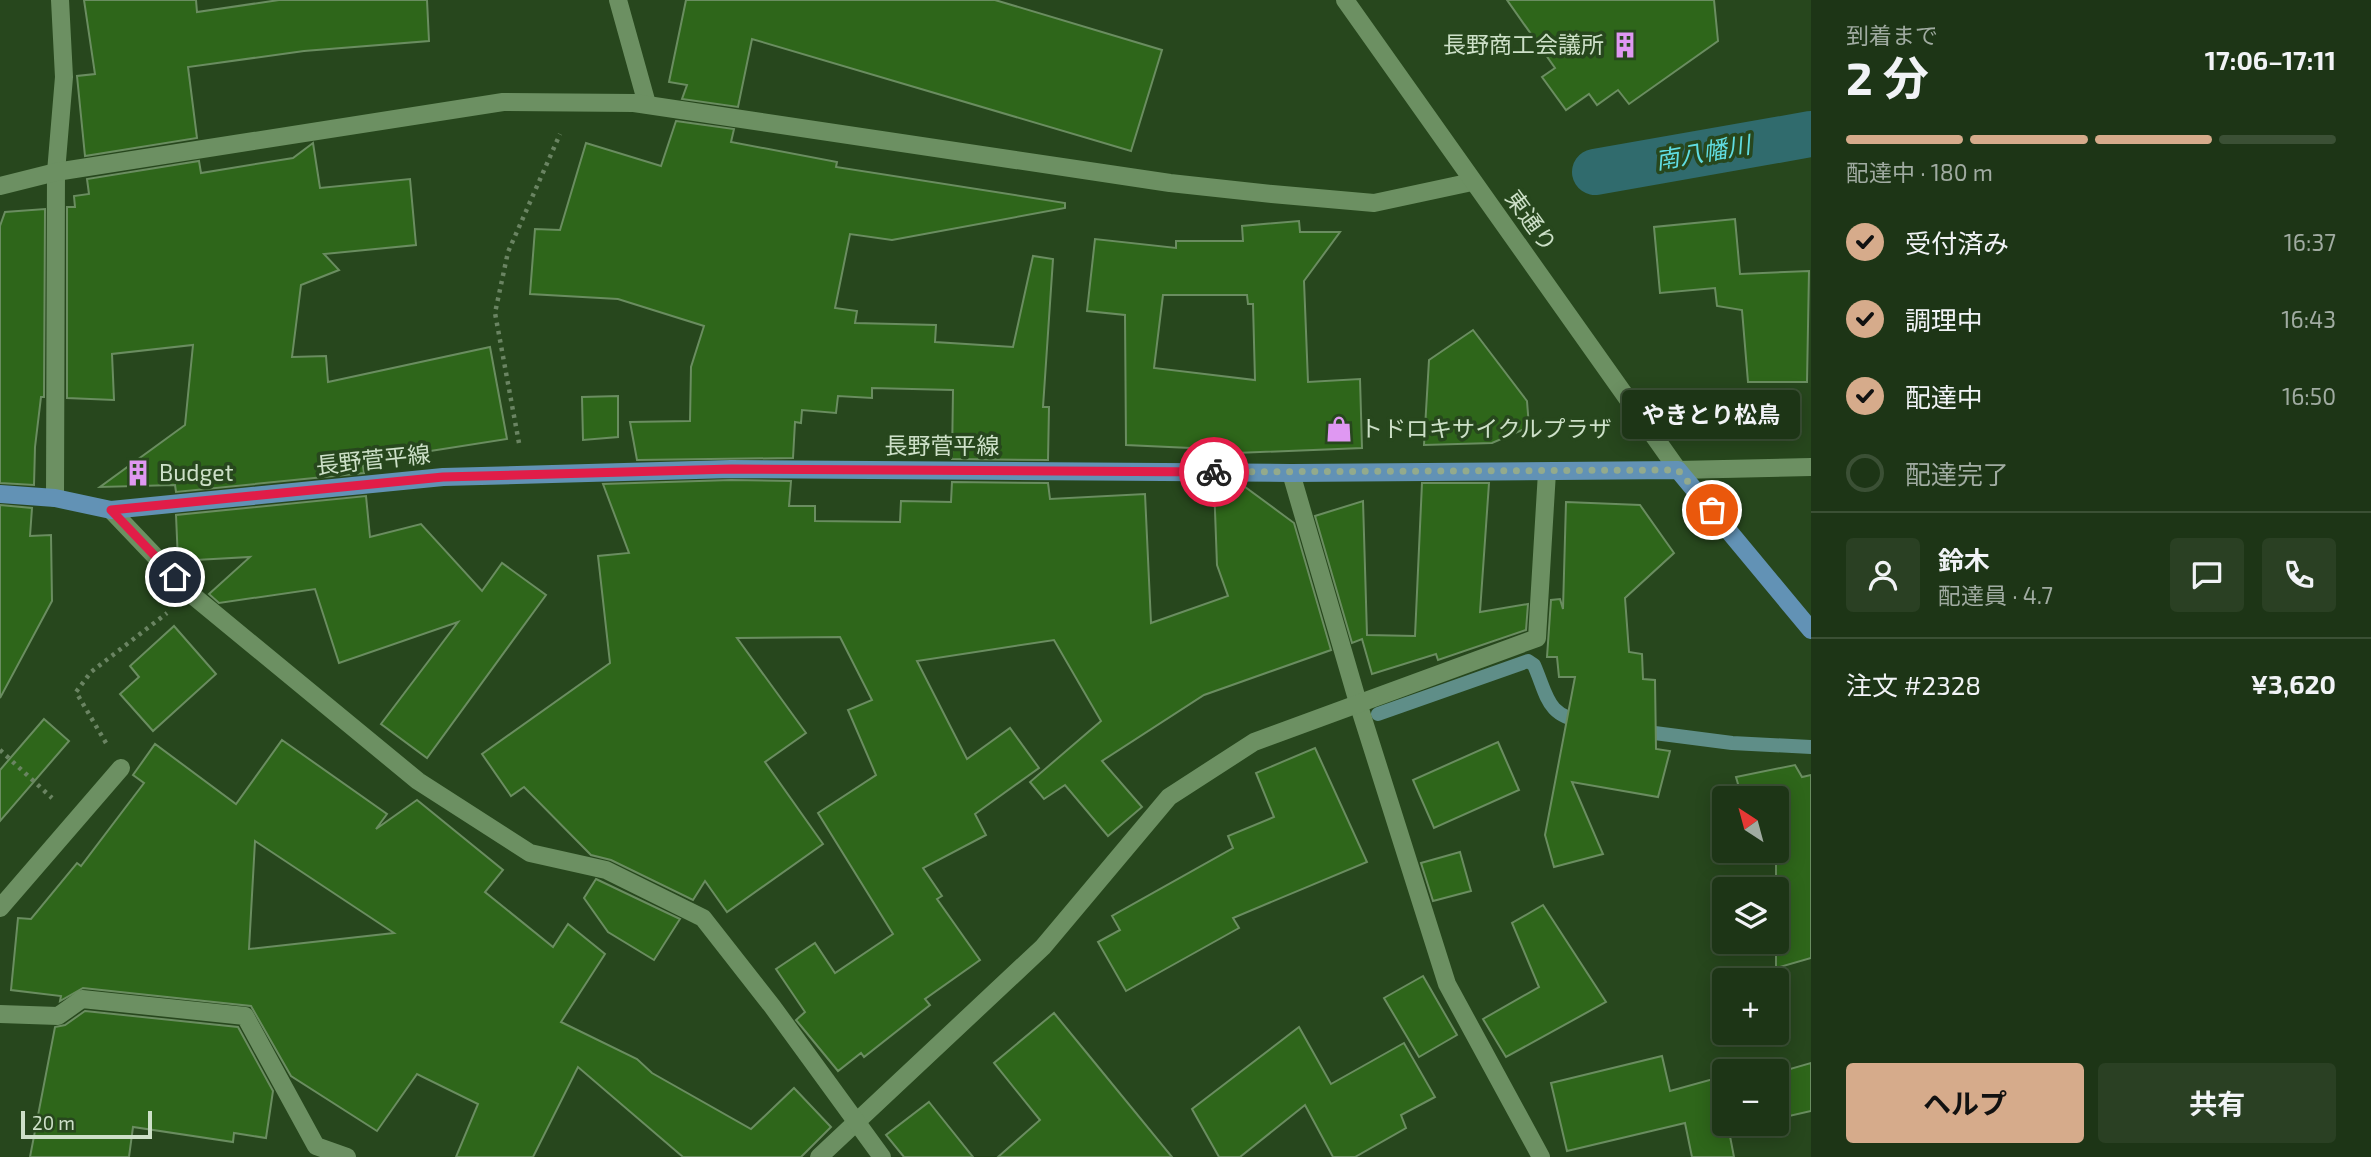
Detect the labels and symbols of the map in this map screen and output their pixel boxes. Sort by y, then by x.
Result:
place label: 長野商工会議所 [1443,30,1604,58]
building icon: 長野商工会議所 [1610,30,1640,60]
water label: 南八幡川 [1653,128,1755,174]
street label: 東通り [1500,184,1563,257]
callout: やきとり松鳥 [1623,391,1801,440]
shop icon: トドロキサイクルプラザ [1324,414,1354,444]
place label: トドロキサイクルプラザ [1360,414,1612,442]
street label: 長野菅平線 [885,431,1000,459]
courier [1179,437,1249,507]
street label: 長野菅平線 [314,439,432,479]
building icon: Budget [123,458,153,488]
place label: Budget [159,458,234,486]
pin [1682,480,1742,540]
pin [145,547,205,607]
north arrow [1712,786,1788,863]
scale bar [21,1108,152,1140]

